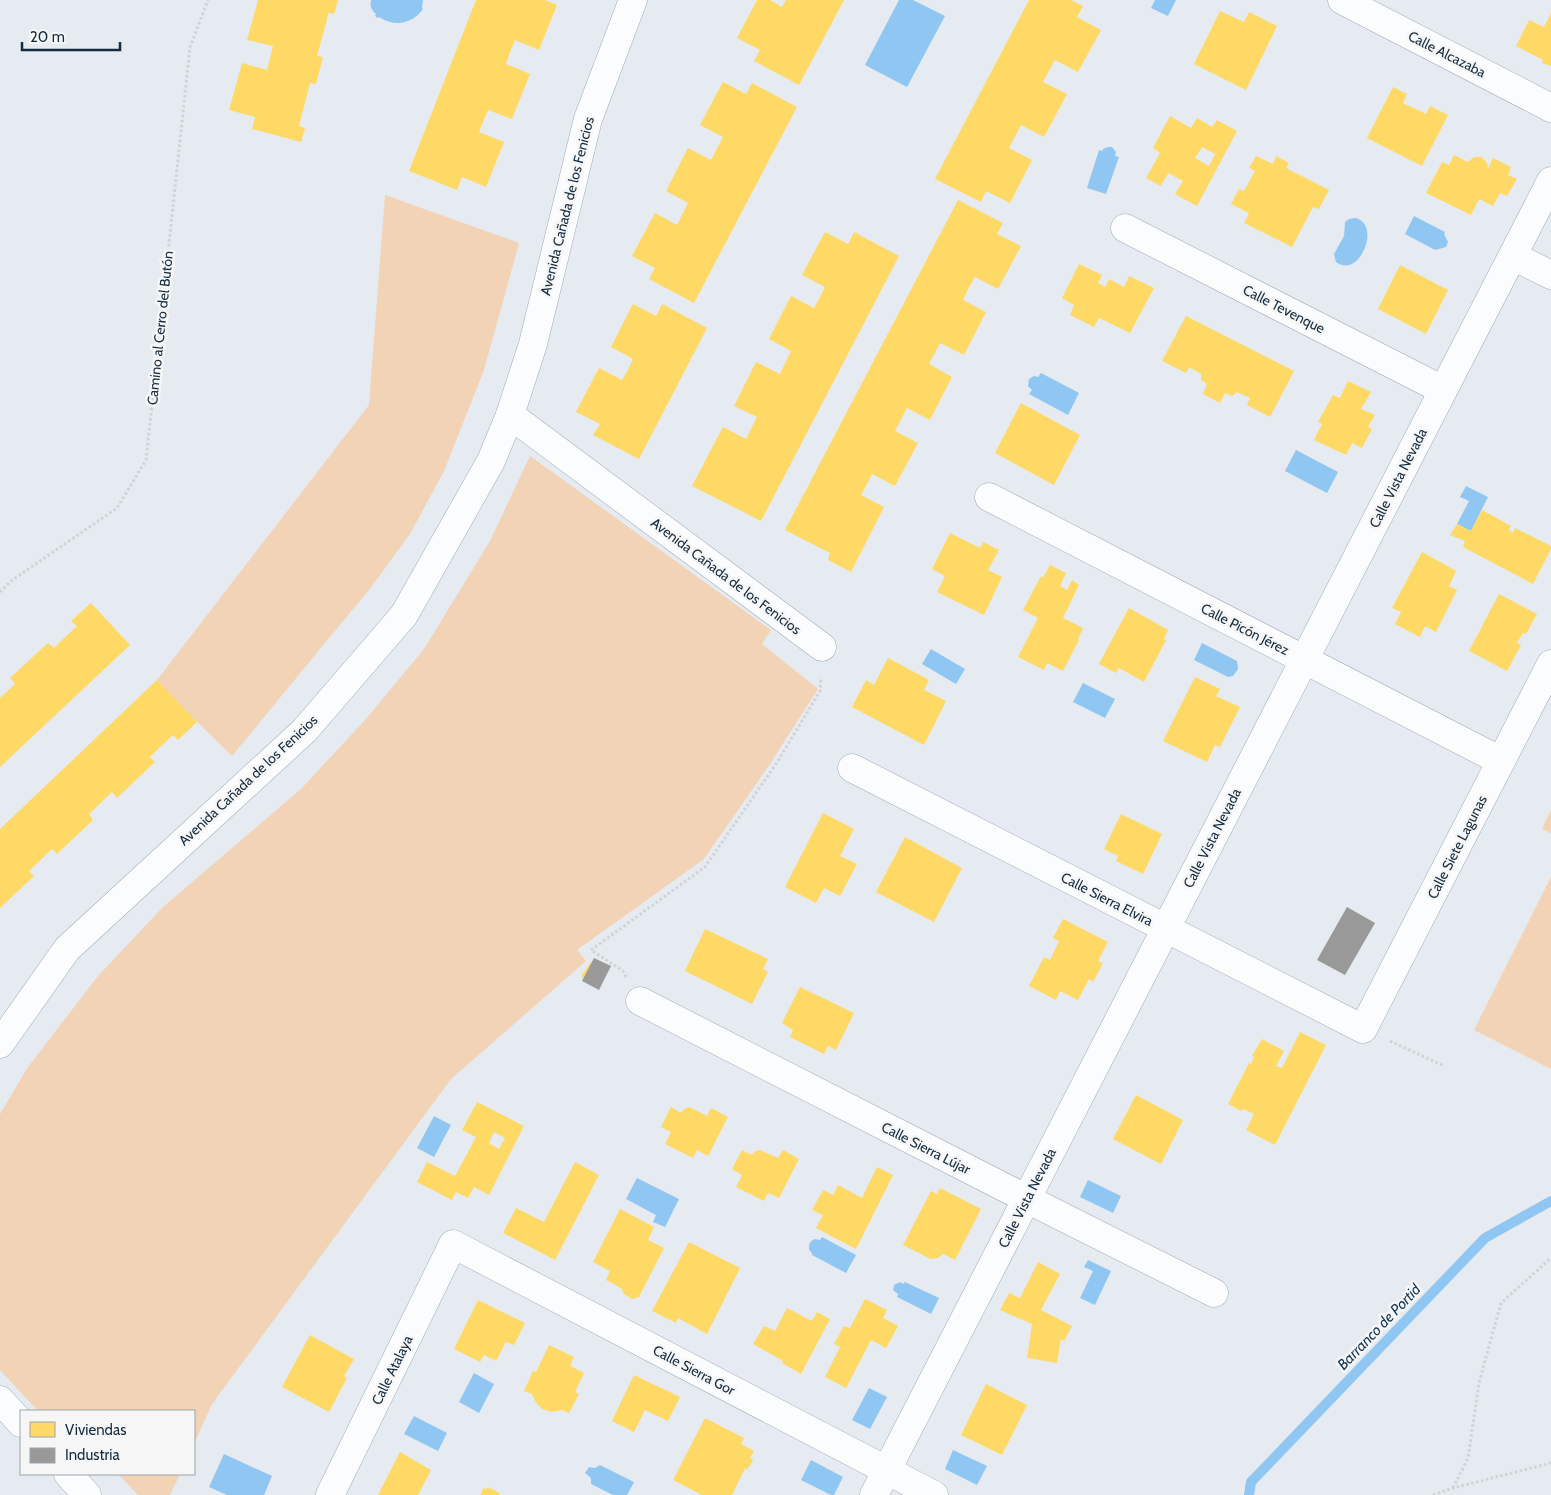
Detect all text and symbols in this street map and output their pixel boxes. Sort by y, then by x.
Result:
scale bar [22,20,120,52]
street label: Calle Alcazaba [1405,27,1489,81]
text: 20 m [30,28,65,46]
street label: Avenida Cañada de los Fenicios [536,115,598,297]
street label: Camino al Cerro del Butón [143,250,177,406]
street label: Calle Tevenque [1240,281,1328,337]
street label: Calle Vista Nevada [1365,425,1431,531]
street label: Avenida Cañada de los Fenicios [647,514,805,639]
street label: Calle Picón Jérez [1198,599,1292,659]
street label: Avenida Cañada de los Fenicios [175,711,321,849]
street label: Calle Vista Nevada [1179,785,1245,891]
street label: Calle Siete Lagunas [1423,792,1491,902]
street label: Calle Sierra Elvira [1058,868,1156,930]
street label: Calle Sierra Lújar [879,1118,974,1178]
street label: Calle Vista Nevada [994,1145,1060,1251]
water label: Barranco de Portid [1334,1280,1425,1374]
street label: Calle Atalaya [367,1332,417,1408]
street label: Calle Sierra Gor [650,1341,739,1399]
legend [20,1410,195,1475]
text: Viviendas [65,1421,126,1439]
text: Industria [65,1446,120,1464]

